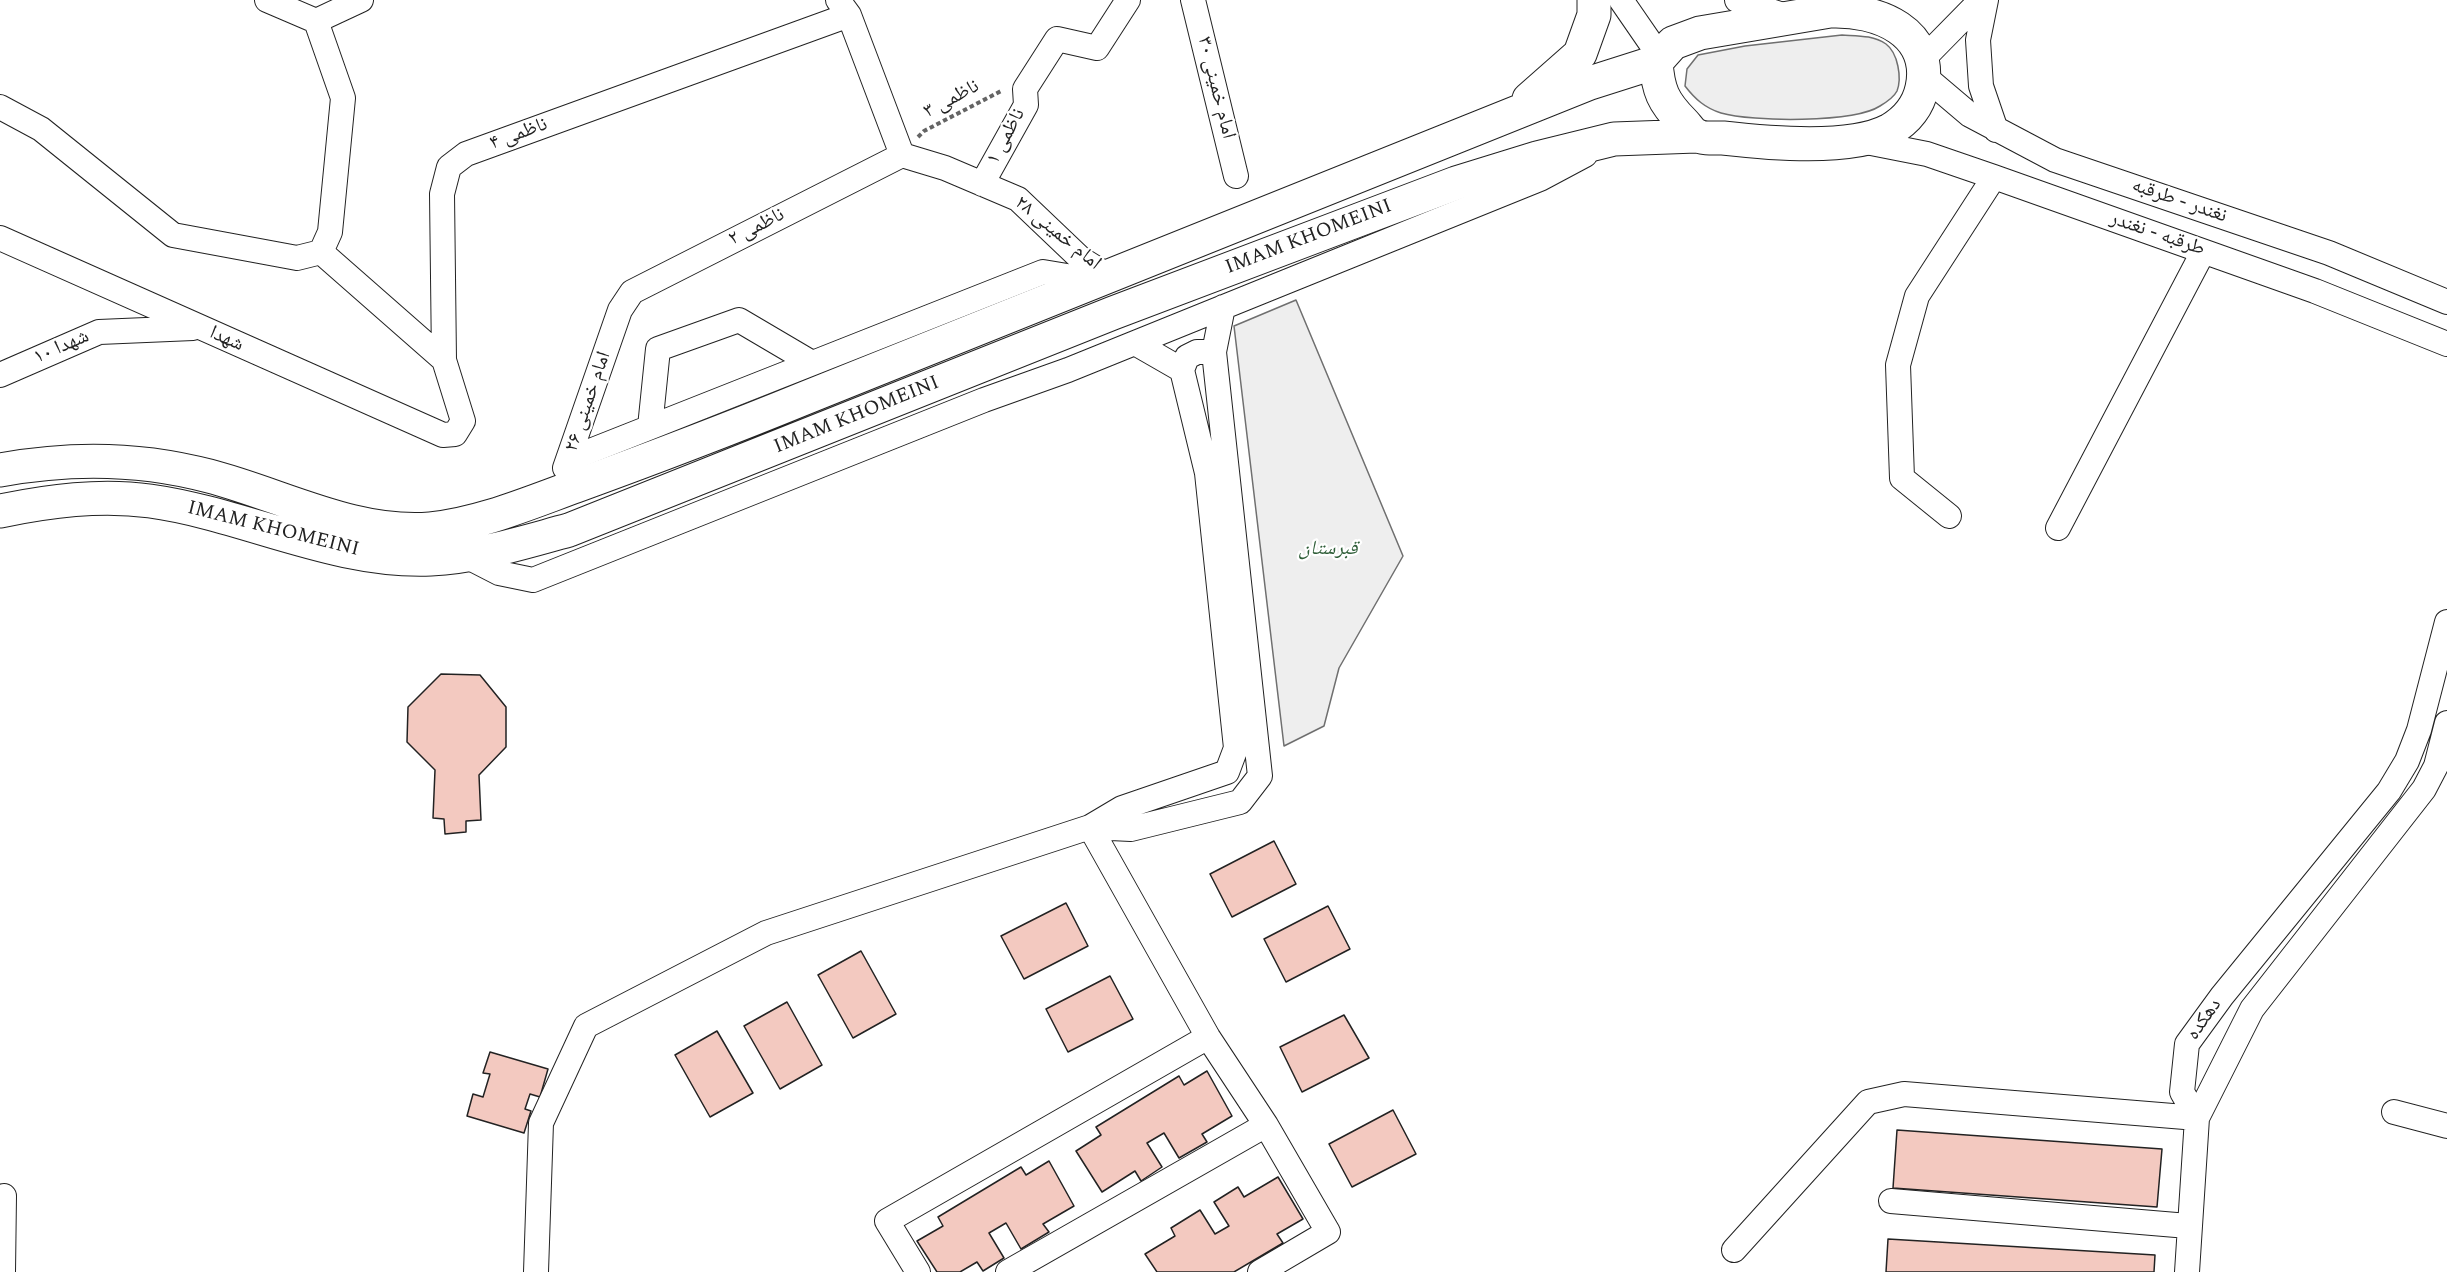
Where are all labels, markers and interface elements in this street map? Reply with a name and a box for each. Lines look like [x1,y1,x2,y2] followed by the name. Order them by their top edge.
[1191,34,1239,142] street label: امام خمینی ۳۰
[920,75,984,125] street label: ناظمی ۳
[982,105,1032,169] street label: ناظمی ۱
[487,114,551,156] street label: ناظمی ۴
[2128,175,2230,229] street label: نغندر - طرقبه
[1009,192,1105,276] street label: امام خمینی ۲۸
[1222,195,1396,281] street label: IMAM KHOMEINI
[725,204,789,252] street label: ناظمی ۲
[2106,208,2208,262] street label: طرقبه - نغندر
[205,322,247,358] street label: شهدا
[31,325,93,371] street label: شهدا ۱۰
[561,349,617,455] street label: امام خمینی ۲۶
[771,372,943,460] street label: IMAM KHOMEINI
[185,497,361,563] street label: IMAM KHOMEINI
[1298,538,1358,562] park label: قبرستان
[2182,995,2228,1045] street label: دهکده

